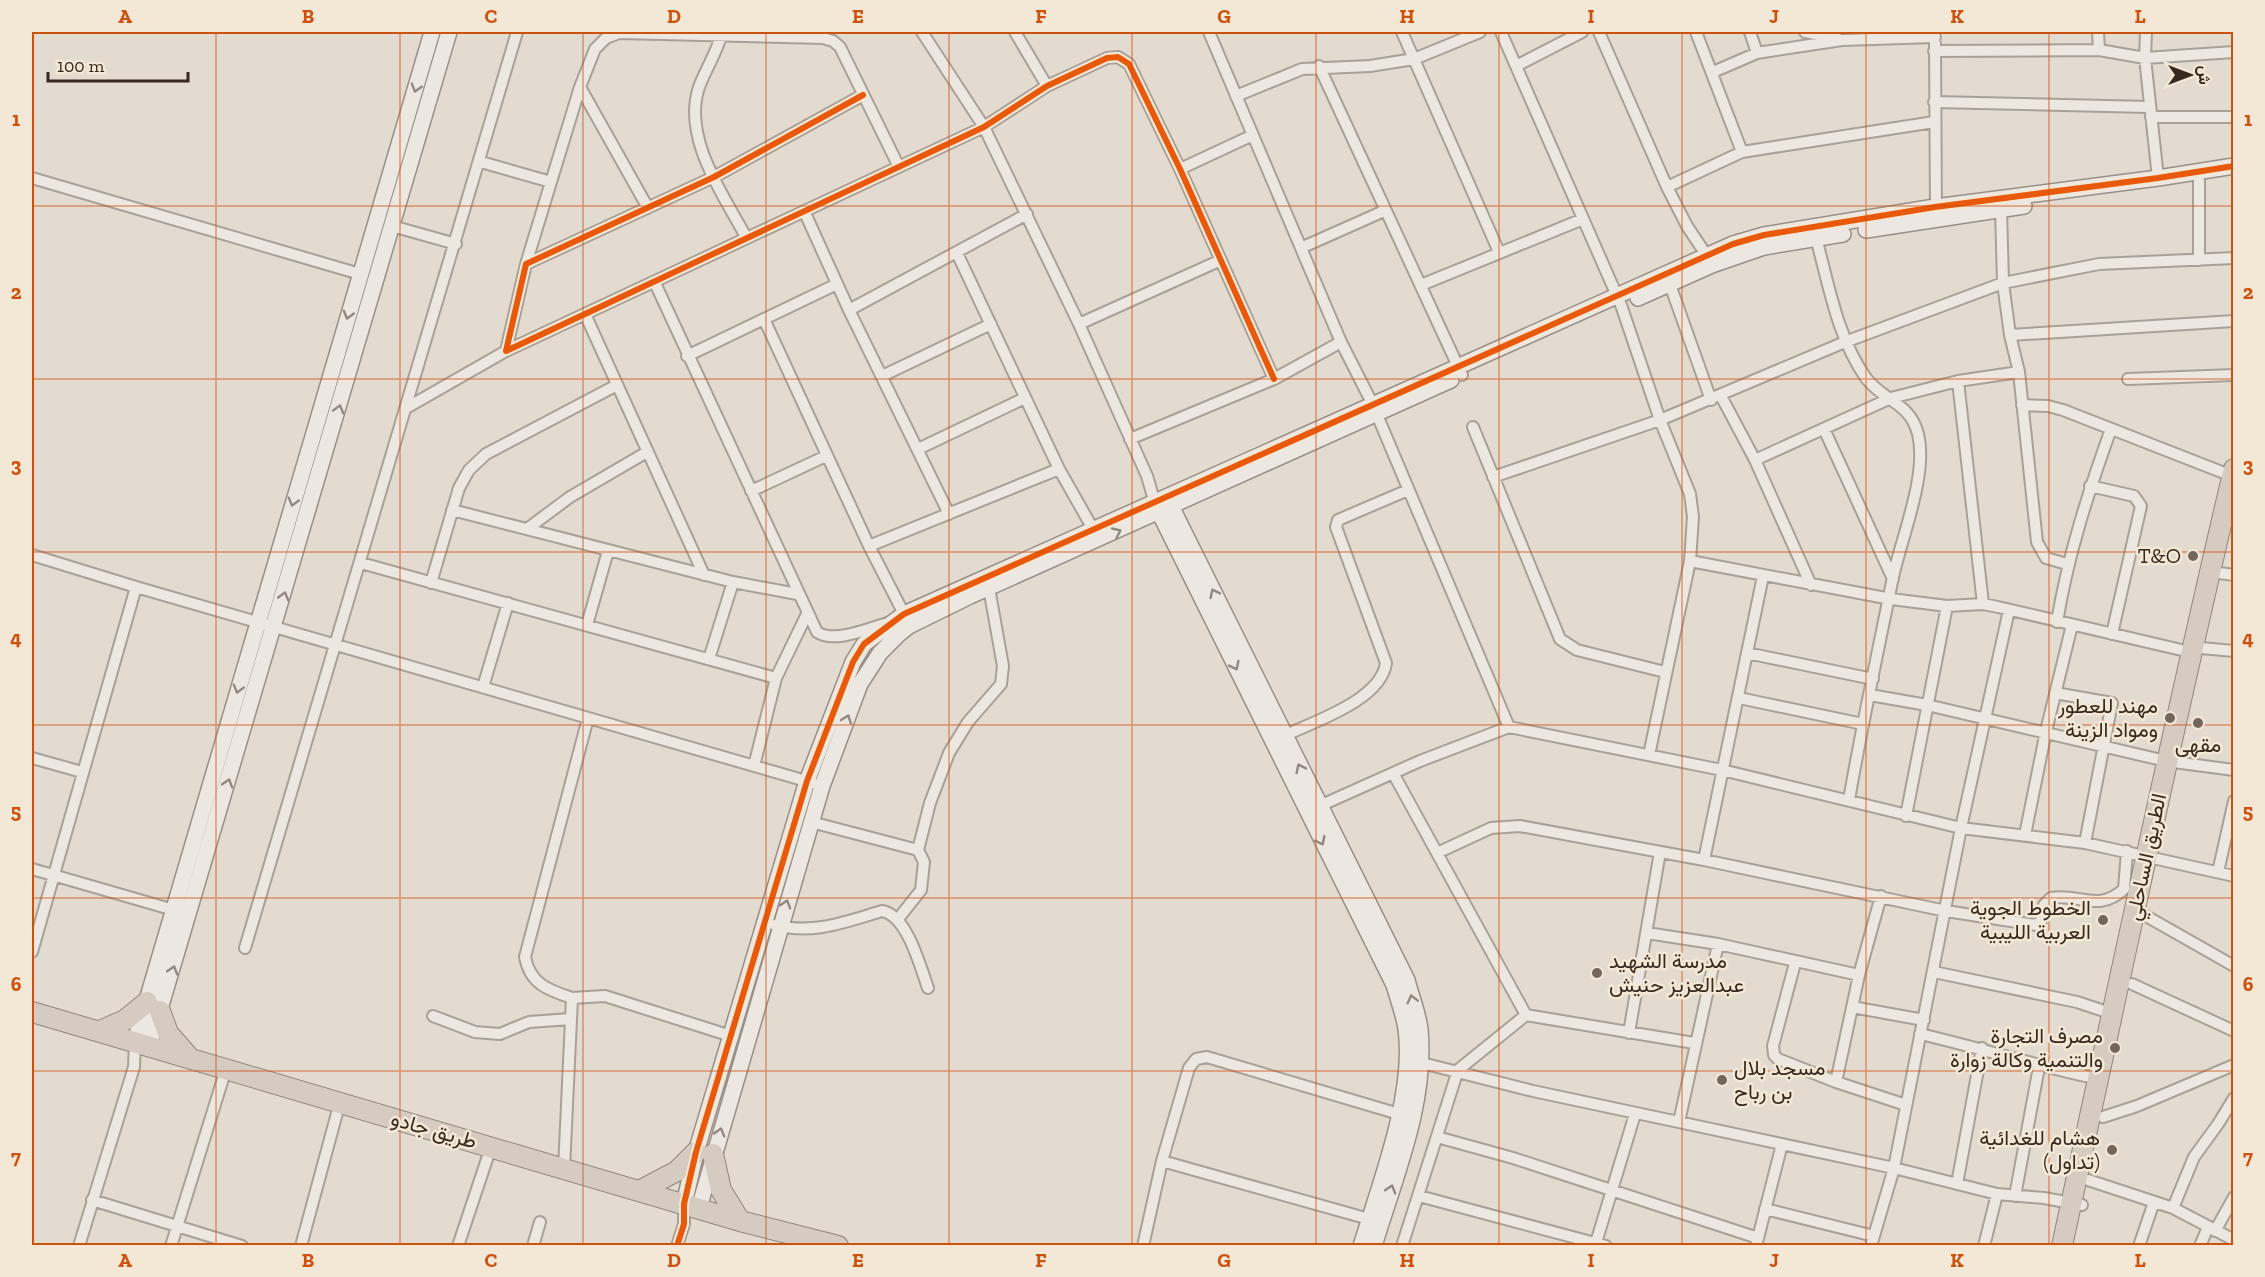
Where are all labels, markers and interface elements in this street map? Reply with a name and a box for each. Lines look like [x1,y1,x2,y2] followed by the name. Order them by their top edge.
[118,4,132,28] text: A
[302,4,314,28] text: B
[485,4,498,28] text: C
[667,4,681,28] text: D
[852,4,864,28] text: E
[1035,4,1047,28] text: F
[1217,4,1231,28] text: G
[1399,4,1415,28] text: H
[1587,4,1595,28] text: I
[1769,4,1779,28] text: J
[1950,4,1964,28] text: K
[2134,4,2146,28] text: L
[48,45,188,83] scale bar
[2160,45,2220,105] north arrow
[57,55,105,77] text: 100 m
[2195,65,2214,85] text: ش
[411,82,423,93] one-way arrow
[12,107,20,131] text: 1
[2244,107,2252,131] text: 1
[11,280,22,304] text: 2
[2243,280,2254,304] text: 2
[343,309,355,320] one-way arrow
[331,404,344,414] one-way arrow
[11,453,22,477] text: 3
[2243,453,2254,477] text: 3
[288,496,300,507] one-way arrow
[1110,527,1121,539] one-way arrow
[2138,543,2181,568] place label: T&O
[2186,549,2200,563] marker: T&O
[1210,588,1221,599] one-way arrow
[277,591,289,602] one-way arrow
[10,626,22,650] text: 4
[2242,626,2254,650] text: 4
[1227,659,1239,670] one-way arrow
[233,683,245,694] one-way arrow
[2057,693,2158,743] place label: مهند للعطور ومواد الزينة
[2163,711,2177,725] marker: مهند للعطور ومواد الزينة
[839,714,852,725] one-way arrow
[2191,716,2205,730] marker: مقهى
[2175,732,2221,758] place label: مقهى
[1296,763,1307,774] one-way arrow
[221,778,233,789] one-way arrow
[2120,791,2176,924] street label: الطريق الساحلي
[11,799,21,823] text: 5
[2243,799,2253,823] text: 5
[1314,834,1326,845] one-way arrow
[1970,895,2091,945] place label: الخطوط الجوية العربية الليبية
[779,899,791,910] one-way arrow
[2096,913,2110,927] marker: الخطوط الجوية العربية الليبية
[1609,948,1744,998] place label: مدرسة الشهيد عبدالعزيز حنيش
[166,965,178,976] one-way arrow
[1590,966,1604,980] marker: مدرسة الشهيد عبدالعزيز حنيش
[11,972,22,996] text: 6
[2243,972,2254,996] text: 6
[1407,994,1420,1004] one-way arrow
[1950,1023,2103,1073] place label: مصرف التجارة والتنمية وكالة زوارة
[2108,1041,2122,1055] marker: مصرف التجارة والتنمية وكالة زوارة
[1734,1055,1825,1106] place label: مسجد بلال بن رباح
[1715,1073,1729,1087] marker: مسجد بلال بن رباح
[388,1105,480,1155] street label: طريق جادو
[1979,1125,2100,1175] place label: هشام للغدائية (تداول)
[712,1127,725,1137] one-way arrow
[2105,1143,2119,1157] marker: هشام للغدائية (تداول)
[11,1145,21,1169] text: 7
[2243,1145,2253,1169] text: 7
[1384,1184,1396,1195] one-way arrow
[118,1248,132,1272] text: A
[302,1248,314,1272] text: B
[485,1248,498,1272] text: C
[667,1248,681,1272] text: D
[852,1248,864,1272] text: E
[1035,1248,1047,1272] text: F
[1217,1248,1231,1272] text: G
[1399,1248,1415,1272] text: H
[1587,1248,1595,1272] text: I
[1769,1248,1779,1272] text: J
[1950,1248,1964,1272] text: K
[2134,1248,2146,1272] text: L

